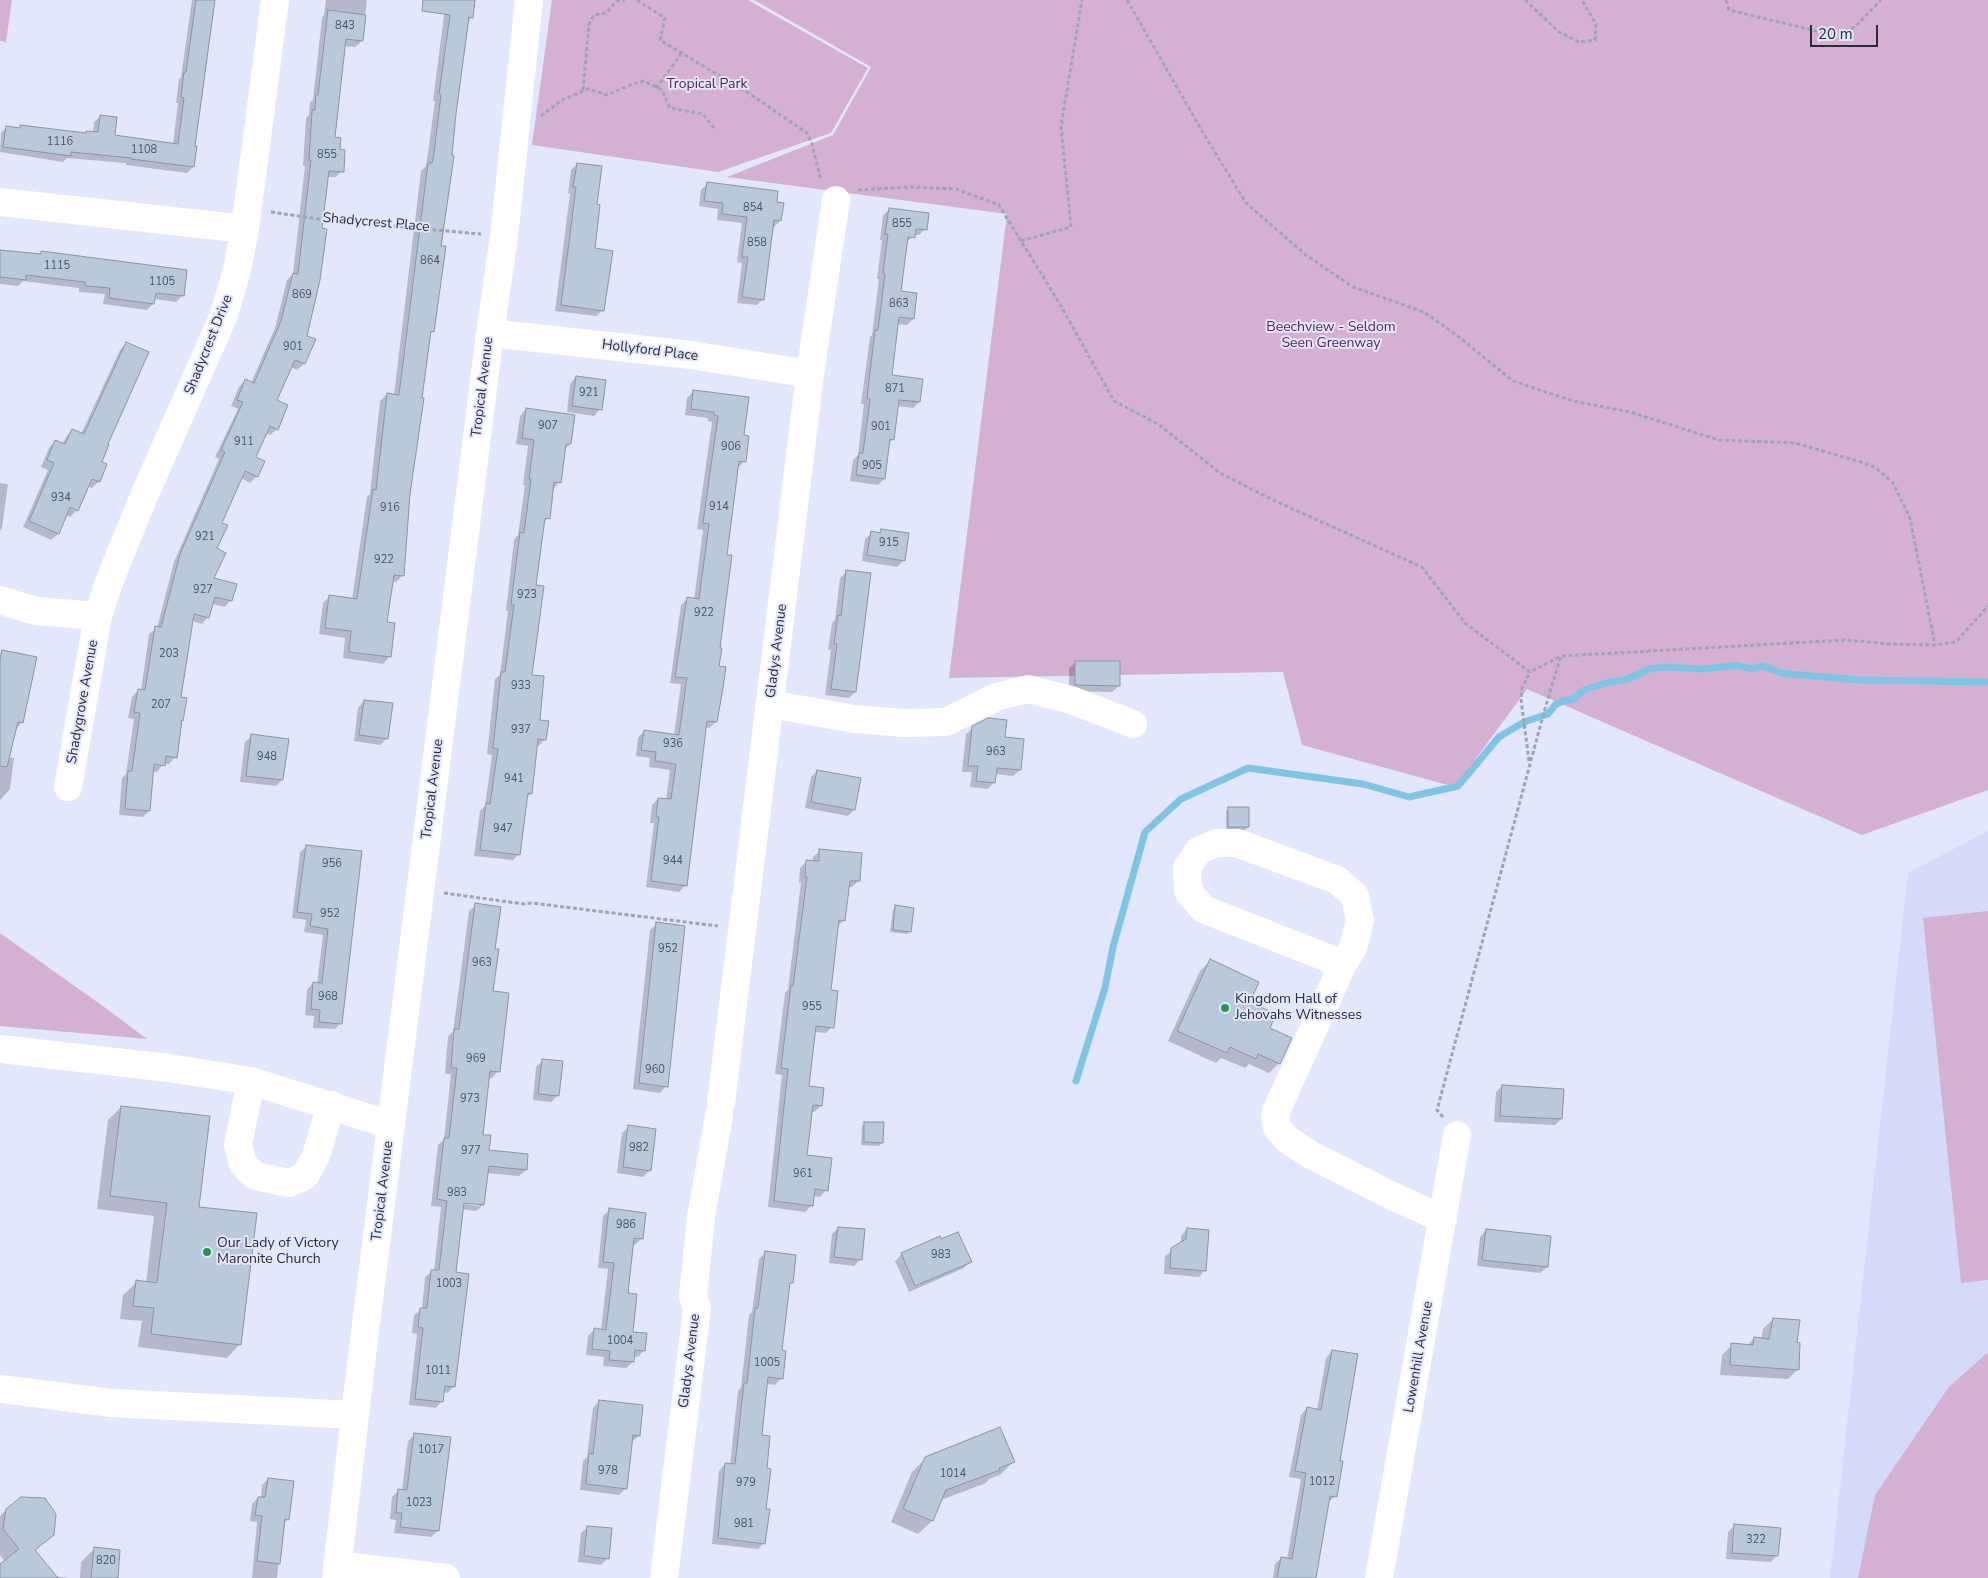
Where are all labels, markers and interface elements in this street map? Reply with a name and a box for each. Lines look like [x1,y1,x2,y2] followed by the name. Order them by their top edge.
[1813,15,1880,47] scale bar
[335,19,355,33] house number: 843
[1818,24,1853,44] text: 20 m
[666,77,748,93] park label: Tropical Park
[47,135,73,149] house number: 1116
[131,143,157,157] house number: 1108
[317,148,337,162] house number: 855
[743,201,763,215] house number: 854
[322,210,430,236] street label: Shadycrest Place
[892,217,912,231] house number: 855
[747,236,767,250] house number: 858
[420,254,440,268] house number: 864
[44,259,70,273] house number: 1115
[149,275,175,289] house number: 1105
[292,288,312,302] house number: 869
[181,293,237,397] street label: Shadycrest Drive
[889,297,909,311] house number: 863
[1266,320,1396,352] park label: Beechview - Seldom Seen Greenway
[469,336,497,438] street label: Tropical Avenue
[601,337,699,365] street label: Hollyford Place
[283,340,303,354] house number: 901
[885,382,905,396] house number: 871
[579,386,599,400] house number: 921
[538,419,558,433] house number: 907
[871,420,891,434] house number: 901
[234,435,254,449] house number: 911
[721,440,741,454] house number: 906
[862,459,882,473] house number: 905
[51,491,71,505] house number: 934
[709,500,729,514] house number: 914
[380,501,400,515] house number: 916
[195,530,215,544] house number: 921
[879,536,899,550] house number: 915
[374,553,394,567] house number: 922
[193,583,213,597] house number: 927
[517,588,537,602] house number: 923
[763,603,791,699] street label: Gladys Avenue
[694,606,714,620] house number: 922
[64,639,102,765] street label: Shadygrove Avenue
[159,647,179,661] house number: 203
[511,679,531,693] house number: 933
[151,698,171,712] house number: 207
[511,723,531,737] house number: 937
[663,737,683,751] house number: 936
[419,738,447,840] street label: Tropical Avenue
[986,745,1006,759] house number: 963
[257,750,277,764] house number: 948
[504,772,524,786] house number: 941
[493,822,513,836] house number: 947
[663,854,683,868] house number: 944
[322,857,342,871] house number: 956
[320,907,340,921] house number: 952
[658,942,678,956] house number: 952
[472,956,492,970] house number: 963
[318,990,338,1004] house number: 968
[1235,992,1362,1024] place label: Kingdom Hall of Jehovahs Witnesses
[802,1000,822,1014] house number: 955
[1219,1002,1231,1014] marker: Kingdom Hall of Jehovahs Witnesses
[466,1052,486,1066] house number: 969
[645,1063,665,1077] house number: 960
[460,1092,480,1106] house number: 973
[369,1140,397,1242] street label: Tropical Avenue
[629,1141,649,1155] house number: 982
[461,1144,481,1158] house number: 977
[793,1167,813,1181] house number: 961
[447,1186,467,1200] house number: 983
[616,1218,636,1232] house number: 986
[217,1236,339,1268] place label: Our Lady of Victory Maronite Church
[201,1246,213,1258] marker: Our Lady of Victory Maronite Church
[931,1248,951,1262] house number: 983
[436,1277,462,1291] house number: 1003
[1401,1300,1437,1414] street label: Lowenhill Avenue
[676,1313,704,1409] street label: Gladys Avenue
[607,1334,633,1348] house number: 1004
[754,1356,780,1370] house number: 1005
[425,1364,451,1378] house number: 1011
[418,1443,444,1457] house number: 1017
[598,1464,618,1478] house number: 978
[940,1467,966,1481] house number: 1014
[1309,1475,1335,1489] house number: 1012
[736,1476,756,1490] house number: 979
[406,1496,432,1510] house number: 1023
[734,1517,754,1531] house number: 981
[1746,1533,1766,1547] house number: 322
[96,1554,116,1568] house number: 820

